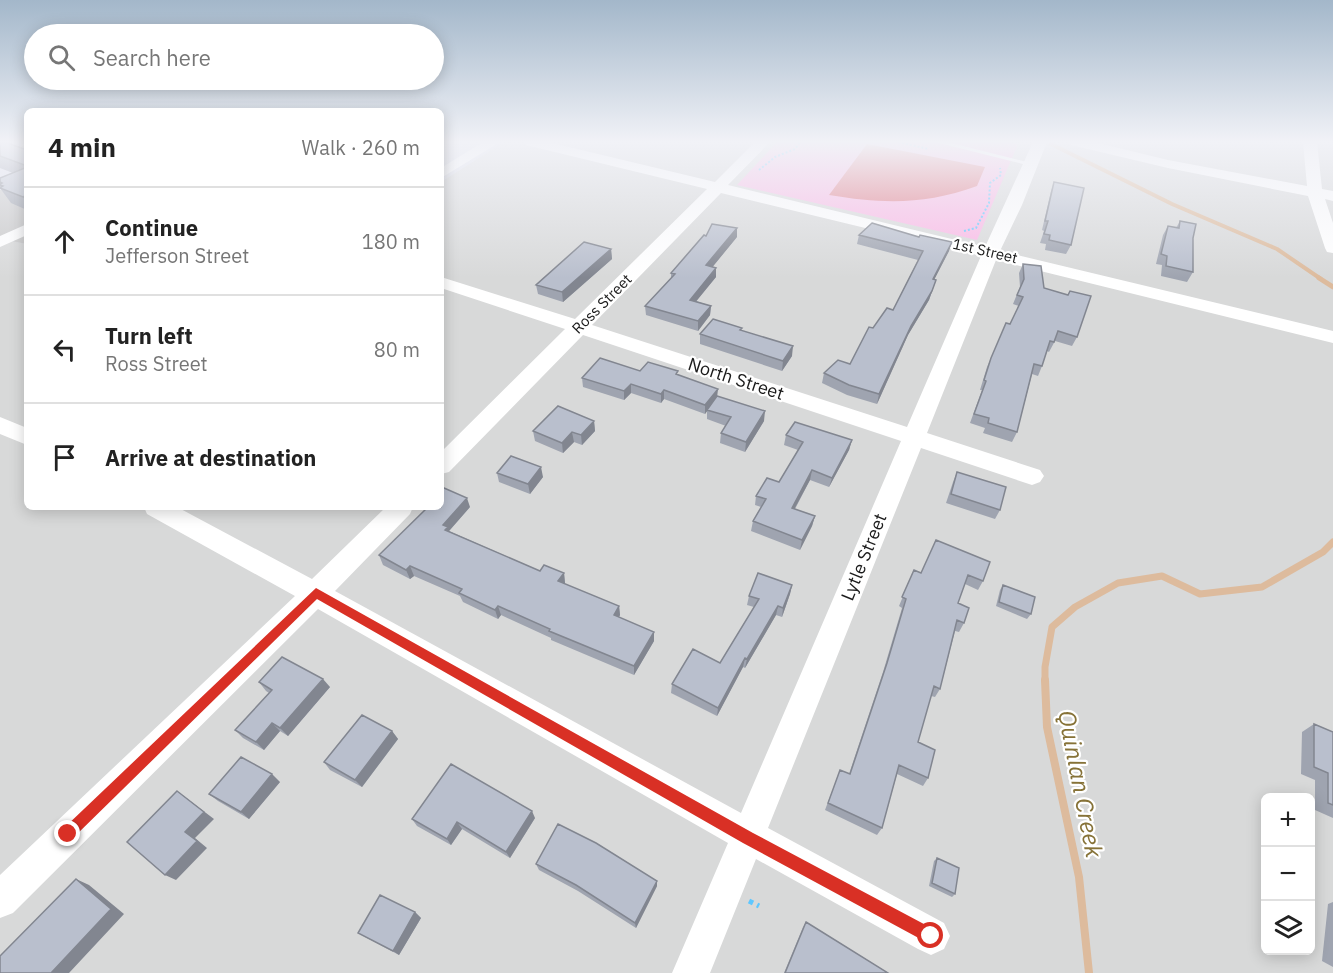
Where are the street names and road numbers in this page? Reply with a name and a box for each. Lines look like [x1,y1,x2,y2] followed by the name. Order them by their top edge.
[951,234,1019,267] street label: 1st Street
[568,270,636,338] street label: Ross Street
[685,352,787,405] street label: North Street
[836,510,891,604] street label: Lytle Street

